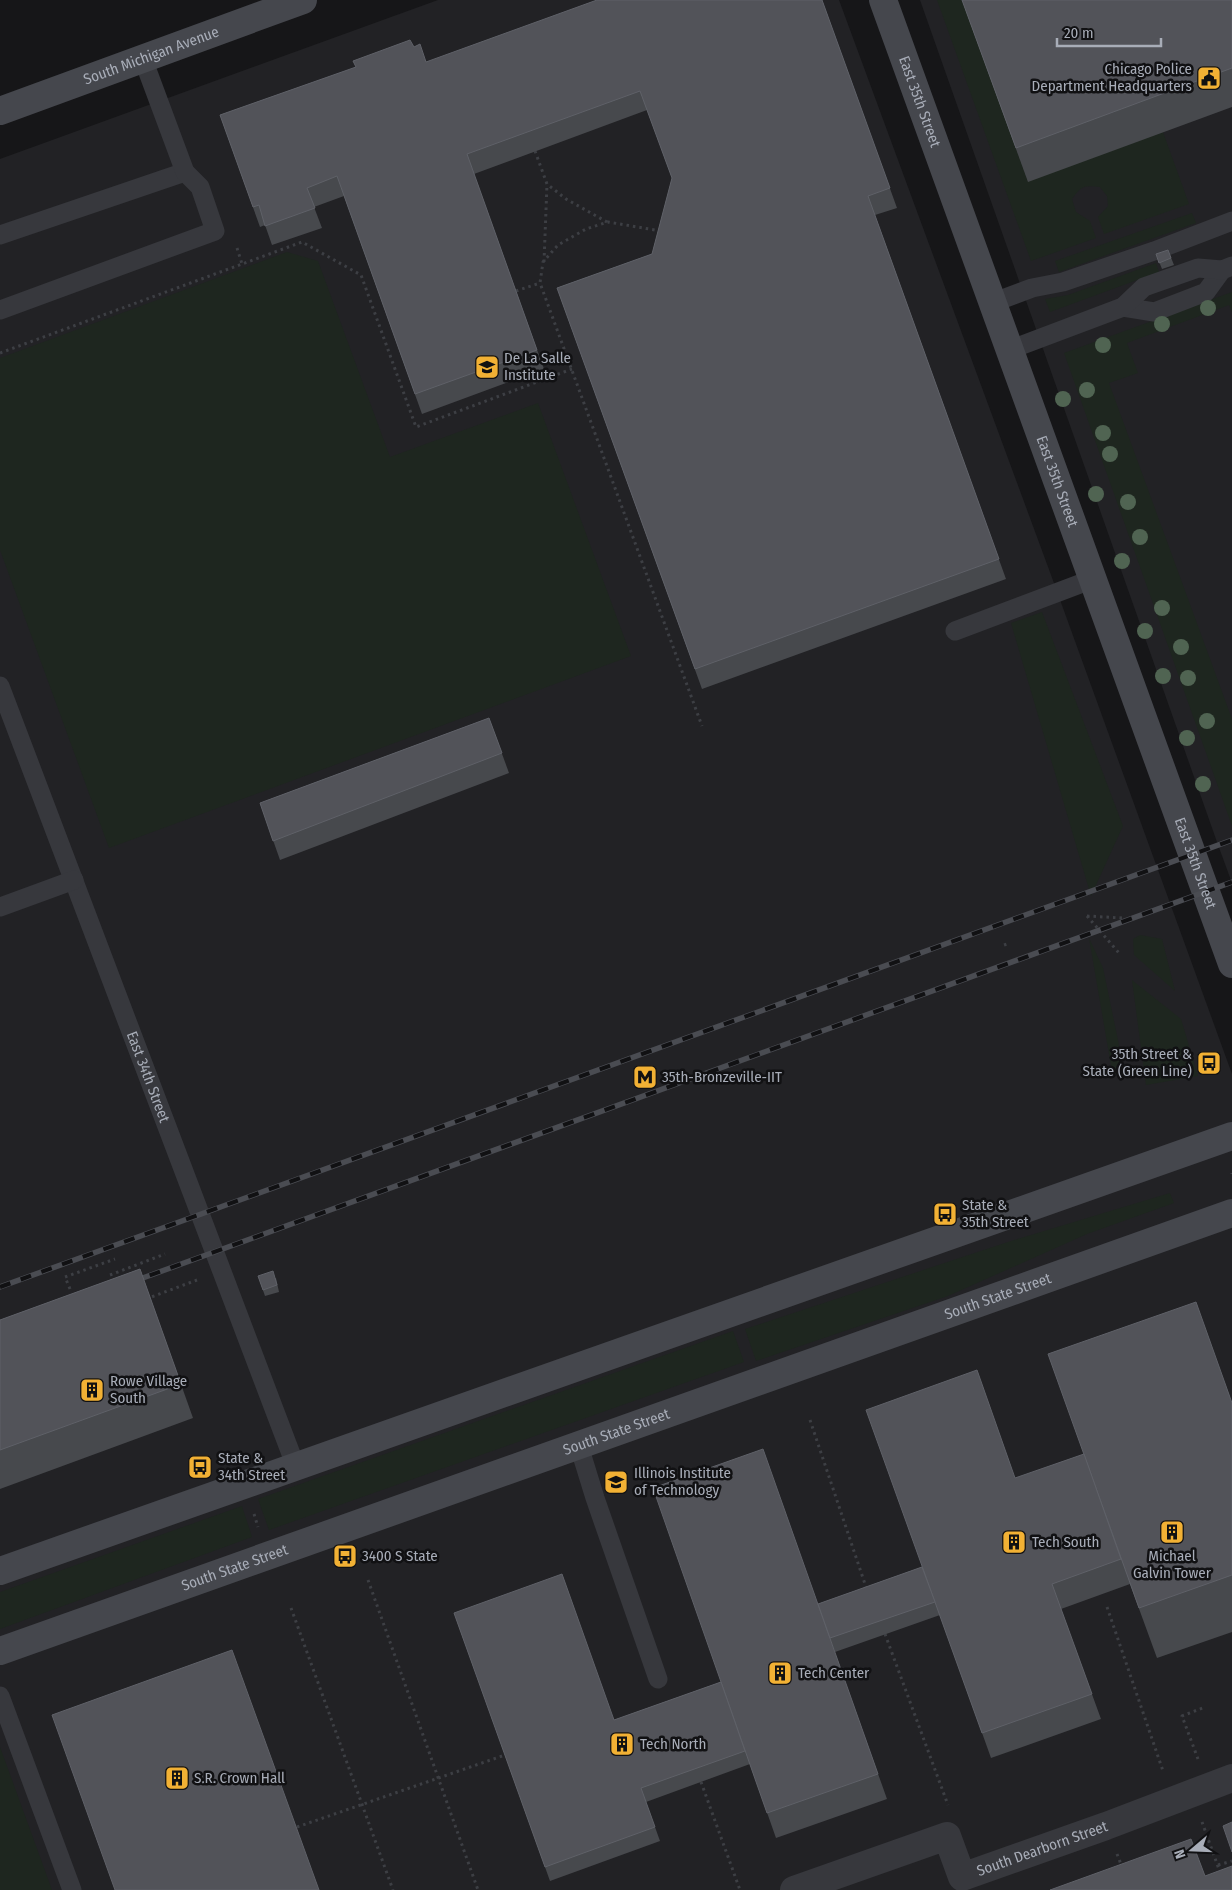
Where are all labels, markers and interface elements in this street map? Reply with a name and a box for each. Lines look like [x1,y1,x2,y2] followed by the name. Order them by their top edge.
[1057,15,1161,47] scale bar
[81,23,221,89] street label: South Michigan Avenue
[1064,24,1094,42] text: 20 m
[895,53,945,150] street label: East 35th Street
[1032,60,1192,95] place label: Chicago Police Department Headquarters
[1196,65,1222,91] public building icon: Chicago Police Department Headquarters
[504,349,571,384] place label: De La Salle Institute
[474,354,500,380] school or university icon: De La Salle Institute
[1033,433,1082,530] street label: East 35th Street
[1171,815,1220,911] street label: East 35th Street
[123,1029,174,1125] street label: East 34th Street
[1083,1045,1192,1080] place label: 35th Street & State (Green Line)
[1196,1050,1222,1076] bus stop icon: 35th Street & State (Green Line)
[632,1064,658,1090] metro station icon: 35th-Bronzeville-IIT
[662,1068,782,1086] place label: 35th-Bronzeville-IIT
[962,1196,1029,1231] place label: State & 35th Street
[932,1201,958,1227] bus stop icon: State & 35th Street
[942,1269,1054,1323] street label: South State Street
[110,1372,187,1407] place label: Rowe Village South
[79,1377,105,1403] building icon: Rowe Village South
[561,1405,672,1459] street label: South State Street
[218,1449,285,1484] place label: State & 34th Street
[187,1454,213,1480] bus stop icon: State & 34th Street
[634,1464,731,1499] place label: Illinois Institute of Technology
[603,1469,629,1495] school or university icon: Illinois Institute of Technology
[1159,1519,1185,1545] building icon: Michael Galvin Tower
[1001,1529,1027,1555] building icon: Tech South
[1032,1533,1099,1551] place label: Tech South
[179,1540,290,1595] street label: South State Street
[332,1543,358,1569] bus stop icon: 3400 S State
[362,1547,438,1565] place label: 3400 S State
[1133,1547,1212,1582] place label: Michael Galvin Tower
[767,1660,793,1686] building icon: Tech Center
[798,1664,870,1682] place label: Tech Center
[609,1731,635,1757] building icon: Tech North
[640,1735,706,1753] place label: Tech North
[164,1765,190,1791] building icon: S.R. Crown Hall
[194,1769,285,1787] place label: S.R. Crown Hall
[974,1817,1110,1880] street label: South Dearborn Street
[1167,1825,1217,1875] north arrow
[1171,1847,1190,1861] text: N

